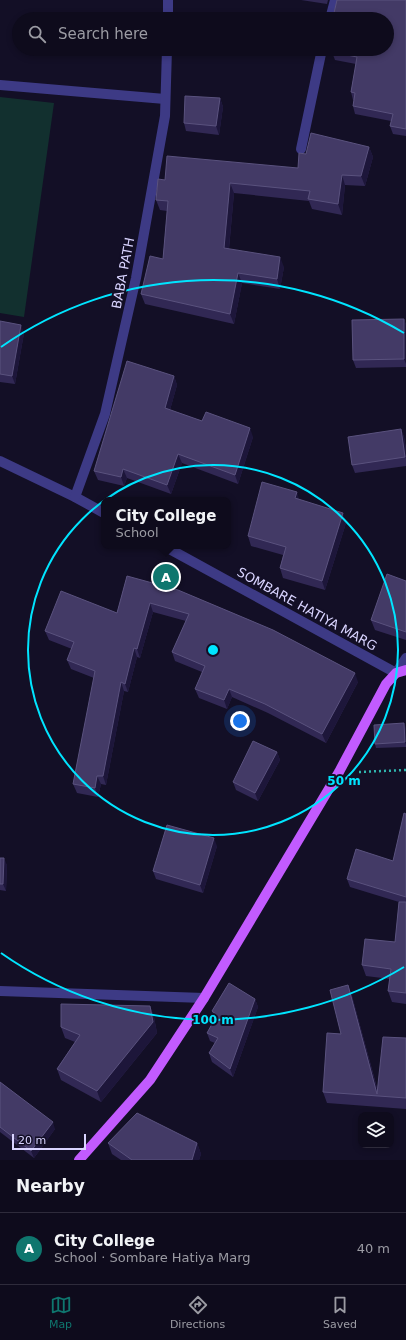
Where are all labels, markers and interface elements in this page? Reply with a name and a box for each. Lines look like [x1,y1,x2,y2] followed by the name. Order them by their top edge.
[12,12,394,56] search box
[26,23,48,45] icon: search
[58,25,148,43] text: Search here
[109,236,137,310] street label: BABA PATH
[101,497,231,549] popup
[115,507,217,525] text: City College
[115,525,159,540] text: School
[153,562,179,592] pin: A
[234,564,380,654] street label: SOMBARE HATIYA MARG
[206,643,220,657] centre of rings
[230,711,250,731] your location
[327,774,361,788] text: 50 m
[192,1013,234,1027] text: 100 m
[358,1112,394,1148] map controls
[358,1112,394,1148] button: layers
[12,1132,86,1151] scale bar
[18,1134,46,1147] text: 20 m
[16,1176,85,1196] text: Nearby
[54,1232,155,1250] text: City College
[24,1241,34,1256] text: A
[357,1241,390,1256] text: 40 m
[54,1250,251,1265] text: School · Sombare Hatiya Marg
[49,1294,72,1331] tab: Map
[170,1294,225,1331] tab: Directions
[323,1294,357,1331] tab: Saved

